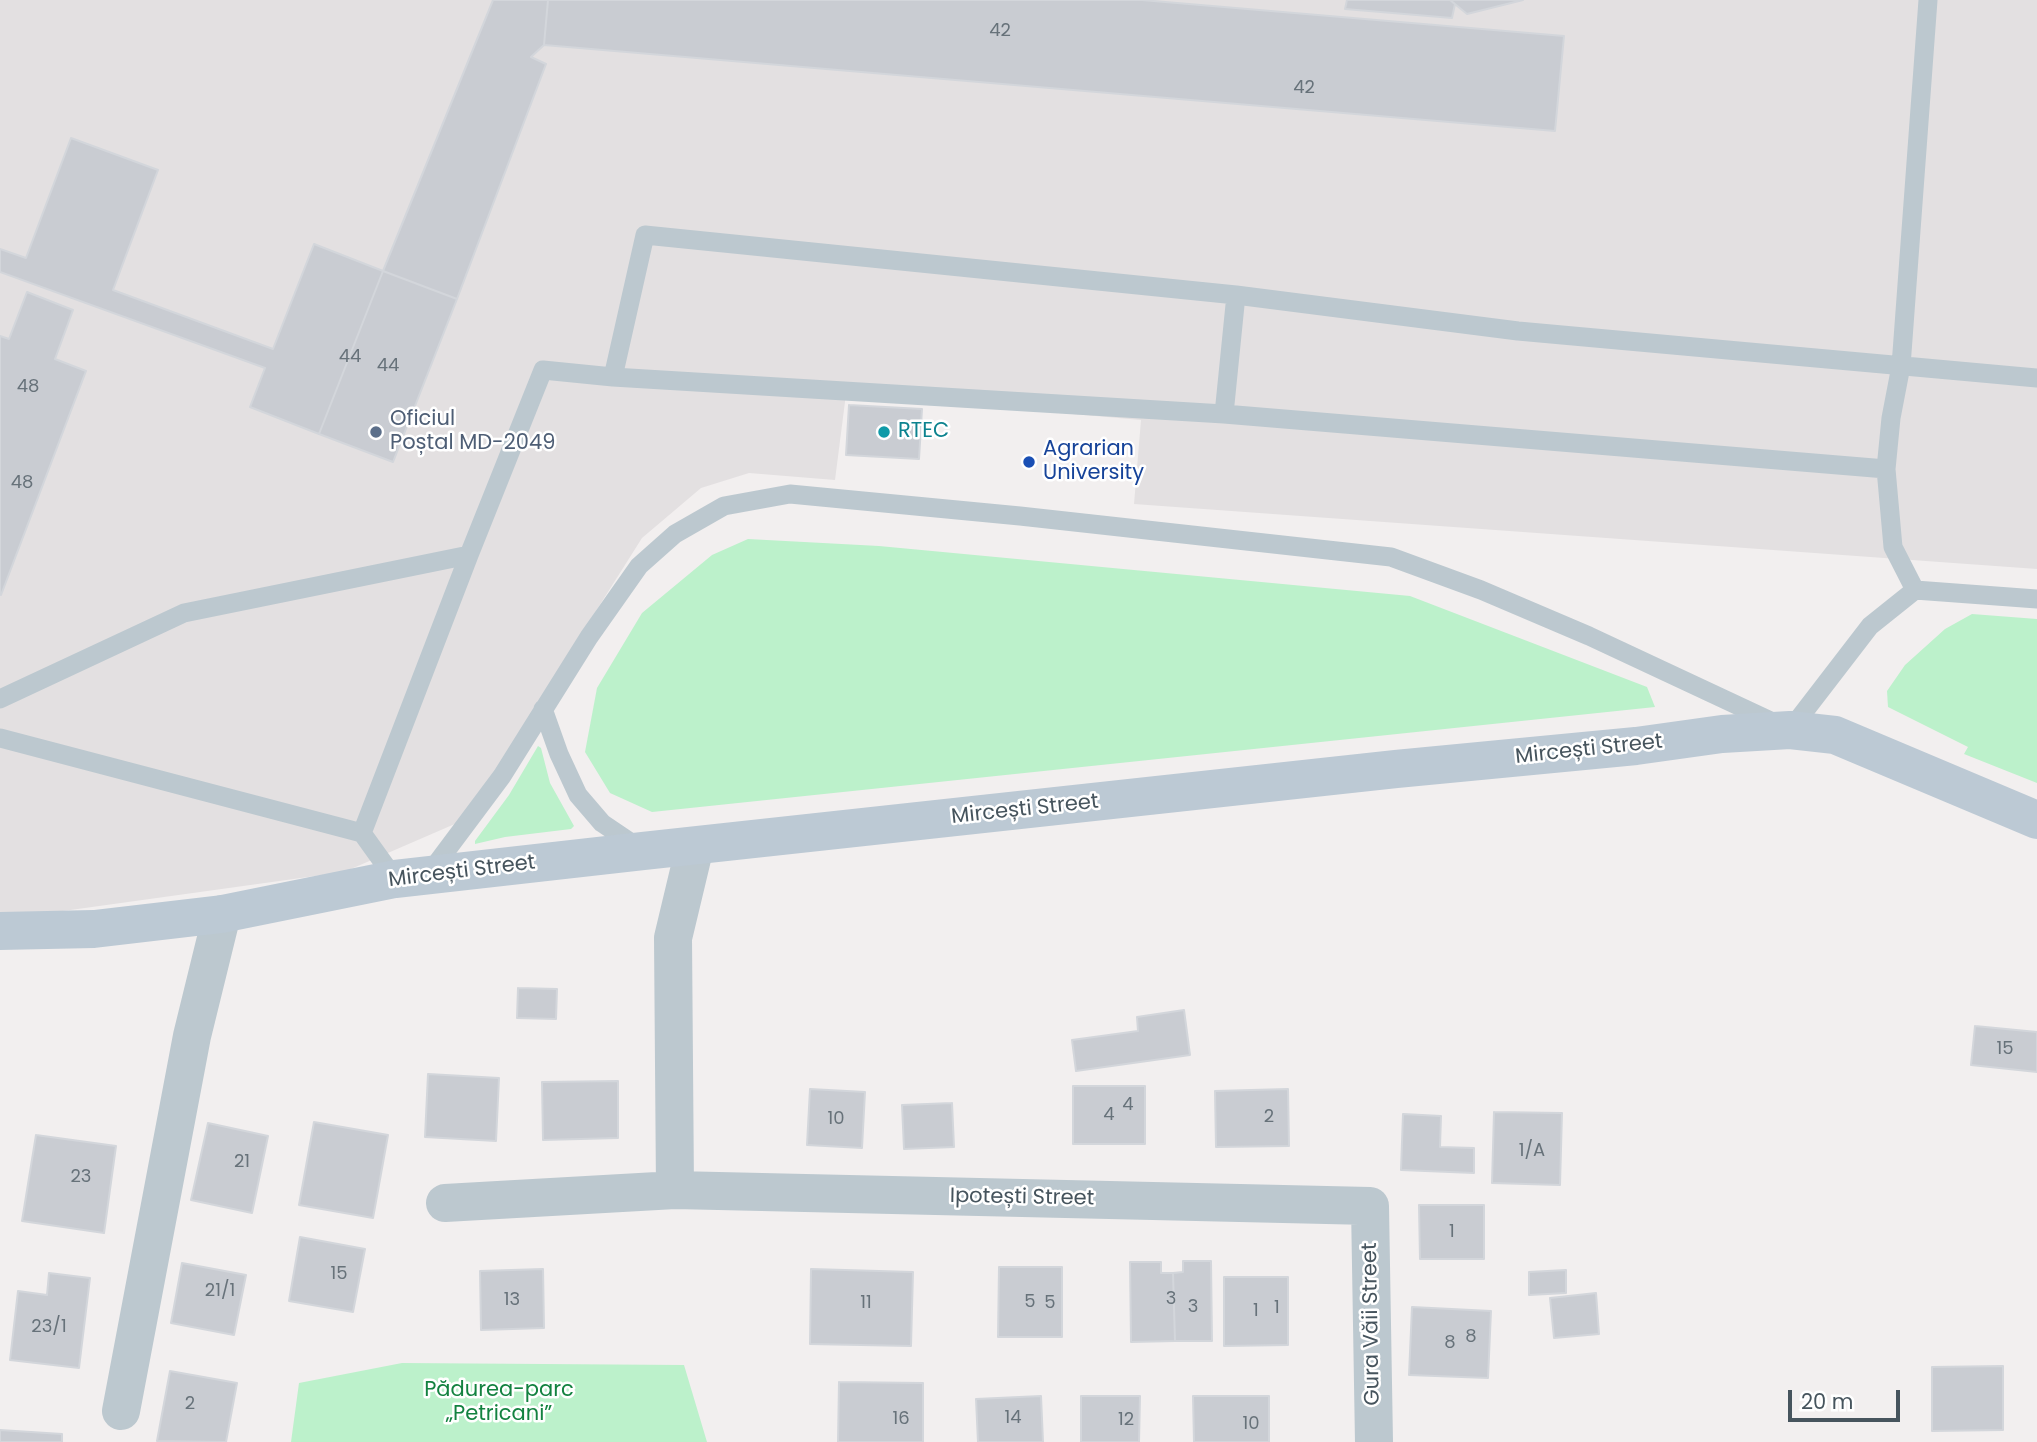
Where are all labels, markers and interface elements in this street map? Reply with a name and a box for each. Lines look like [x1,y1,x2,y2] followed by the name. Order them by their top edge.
[989,20,1011,42] house number: 42
[1293,77,1315,99] house number: 42
[339,346,361,368] house number: 44
[377,355,399,377] house number: 44
[17,376,39,398] house number: 48
[390,407,555,457] place label: Oficiul Poștal MD-2049
[898,419,949,445] place label: RTEC
[368,424,384,440] marker: Oficiul Poștal MD-2049
[876,424,892,440] marker: RTEC
[1043,437,1144,487] place label: Agrarian University
[1021,454,1037,470] marker: Agrarian University
[11,472,33,494] house number: 48
[1514,730,1664,770] street label: Mircești Street
[950,790,1100,830] street label: Mircești Street
[387,850,537,894] street label: Mircești Street
[1996,1038,2014,1060] house number: 15
[1122,1094,1134,1116] house number: 4
[1103,1104,1115,1126] house number: 4
[1264,1106,1274,1128] house number: 2
[827,1108,845,1130] house number: 10
[1519,1140,1545,1162] house number: 1/A
[234,1151,250,1173] house number: 21
[71,1166,91,1188] house number: 23
[950,1184,1094,1212] street label: Ipotești Street
[1449,1221,1455,1243] house number: 1
[1358,1242,1386,1406] street label: Gura Văii Street
[330,1263,348,1285] house number: 15
[205,1280,235,1302] house number: 21/1
[1166,1288,1176,1310] house number: 3
[504,1289,520,1311] house number: 13
[1024,1291,1036,1313] house number: 5
[860,1292,872,1314] house number: 11
[1044,1292,1056,1314] house number: 5
[1188,1296,1198,1318] house number: 3
[1274,1297,1280,1319] house number: 1
[1253,1300,1259,1322] house number: 1
[31,1316,67,1338] house number: 23/1
[1465,1326,1477,1348] house number: 8
[1444,1332,1456,1354] house number: 8
[1792,1376,1904,1420] scale bar
[424,1378,574,1428] park label: Pădurea-parc „Petricani”
[1801,1387,1854,1416] text: 20 m
[185,1393,195,1415] house number: 2
[1004,1407,1022,1429] house number: 14
[892,1408,910,1430] house number: 16
[1118,1409,1134,1431] house number: 12
[1242,1413,1260,1435] house number: 10

